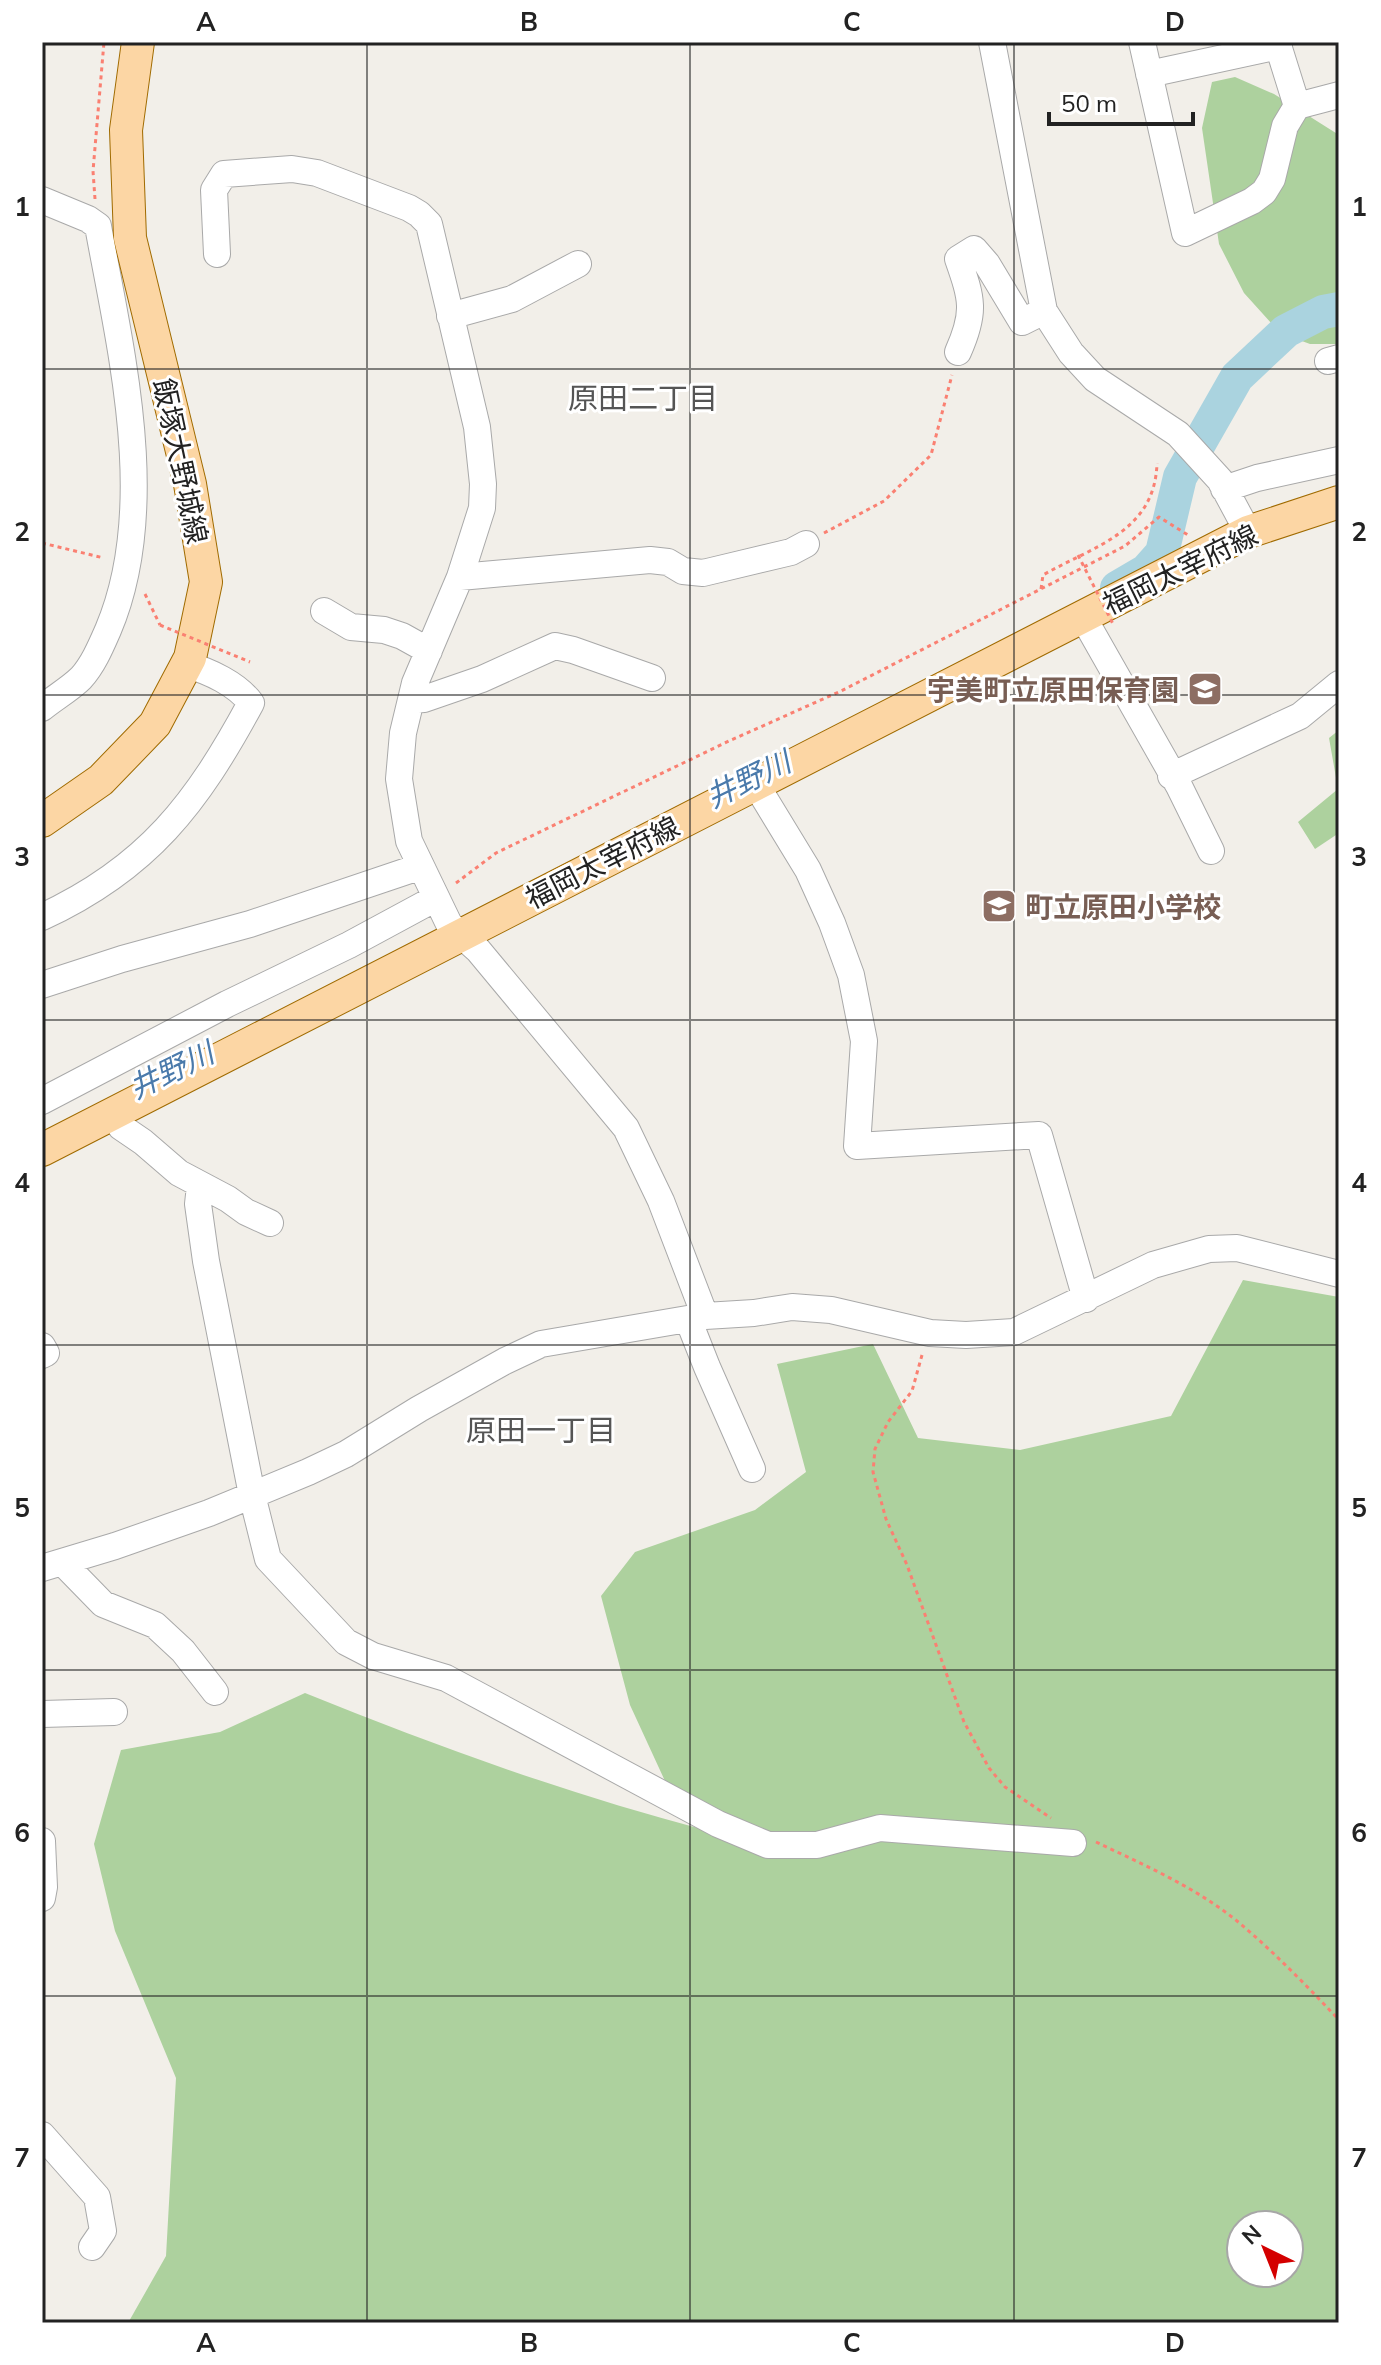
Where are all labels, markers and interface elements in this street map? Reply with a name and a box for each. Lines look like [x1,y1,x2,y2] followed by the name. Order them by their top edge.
[196,5,216,38] text: A
[520,5,538,38] text: B
[843,5,861,38] text: C
[1165,5,1185,38] text: D
[1049,76,1193,126] scale bar
[1061,88,1117,118] text: 50 m
[14,190,30,223] text: 1
[1351,190,1367,223] text: 1
[146,375,216,547] street label: 飯塚大野城線
[568,379,718,417] district label: 原田二丁目
[14,515,30,548] text: 2
[1351,515,1367,548] text: 2
[1097,516,1263,622] street label: 福岡太宰府線
[1186,670,1224,708] school or university icon: 宇美町立原田保育園
[927,672,1179,707] place label: 宇美町立原田保育園
[699,741,799,816] water label: 井野川
[519,808,685,916] street label: 福岡太宰府線
[14,840,30,873] text: 3
[1351,840,1367,873] text: 3
[980,887,1018,925] school or university icon: 町立原田小学校
[1025,889,1221,924] place label: 町立原田小学校
[122,1032,222,1107] water label: 井野川
[14,1166,30,1199] text: 4
[1351,1166,1367,1199] text: 4
[466,1411,616,1449] district label: 原田一丁目
[14,1491,30,1524] text: 5
[1351,1491,1367,1524] text: 5
[14,1816,30,1849] text: 6
[1351,1816,1367,1849] text: 6
[14,2141,30,2174] text: 7
[1351,2141,1367,2174] text: 7
[1225,2209,1305,2289] north arrow
[1236,2218,1267,2250] text: N
[196,2326,216,2359] text: A
[520,2326,538,2359] text: B
[843,2326,861,2359] text: C
[1165,2326,1185,2359] text: D

